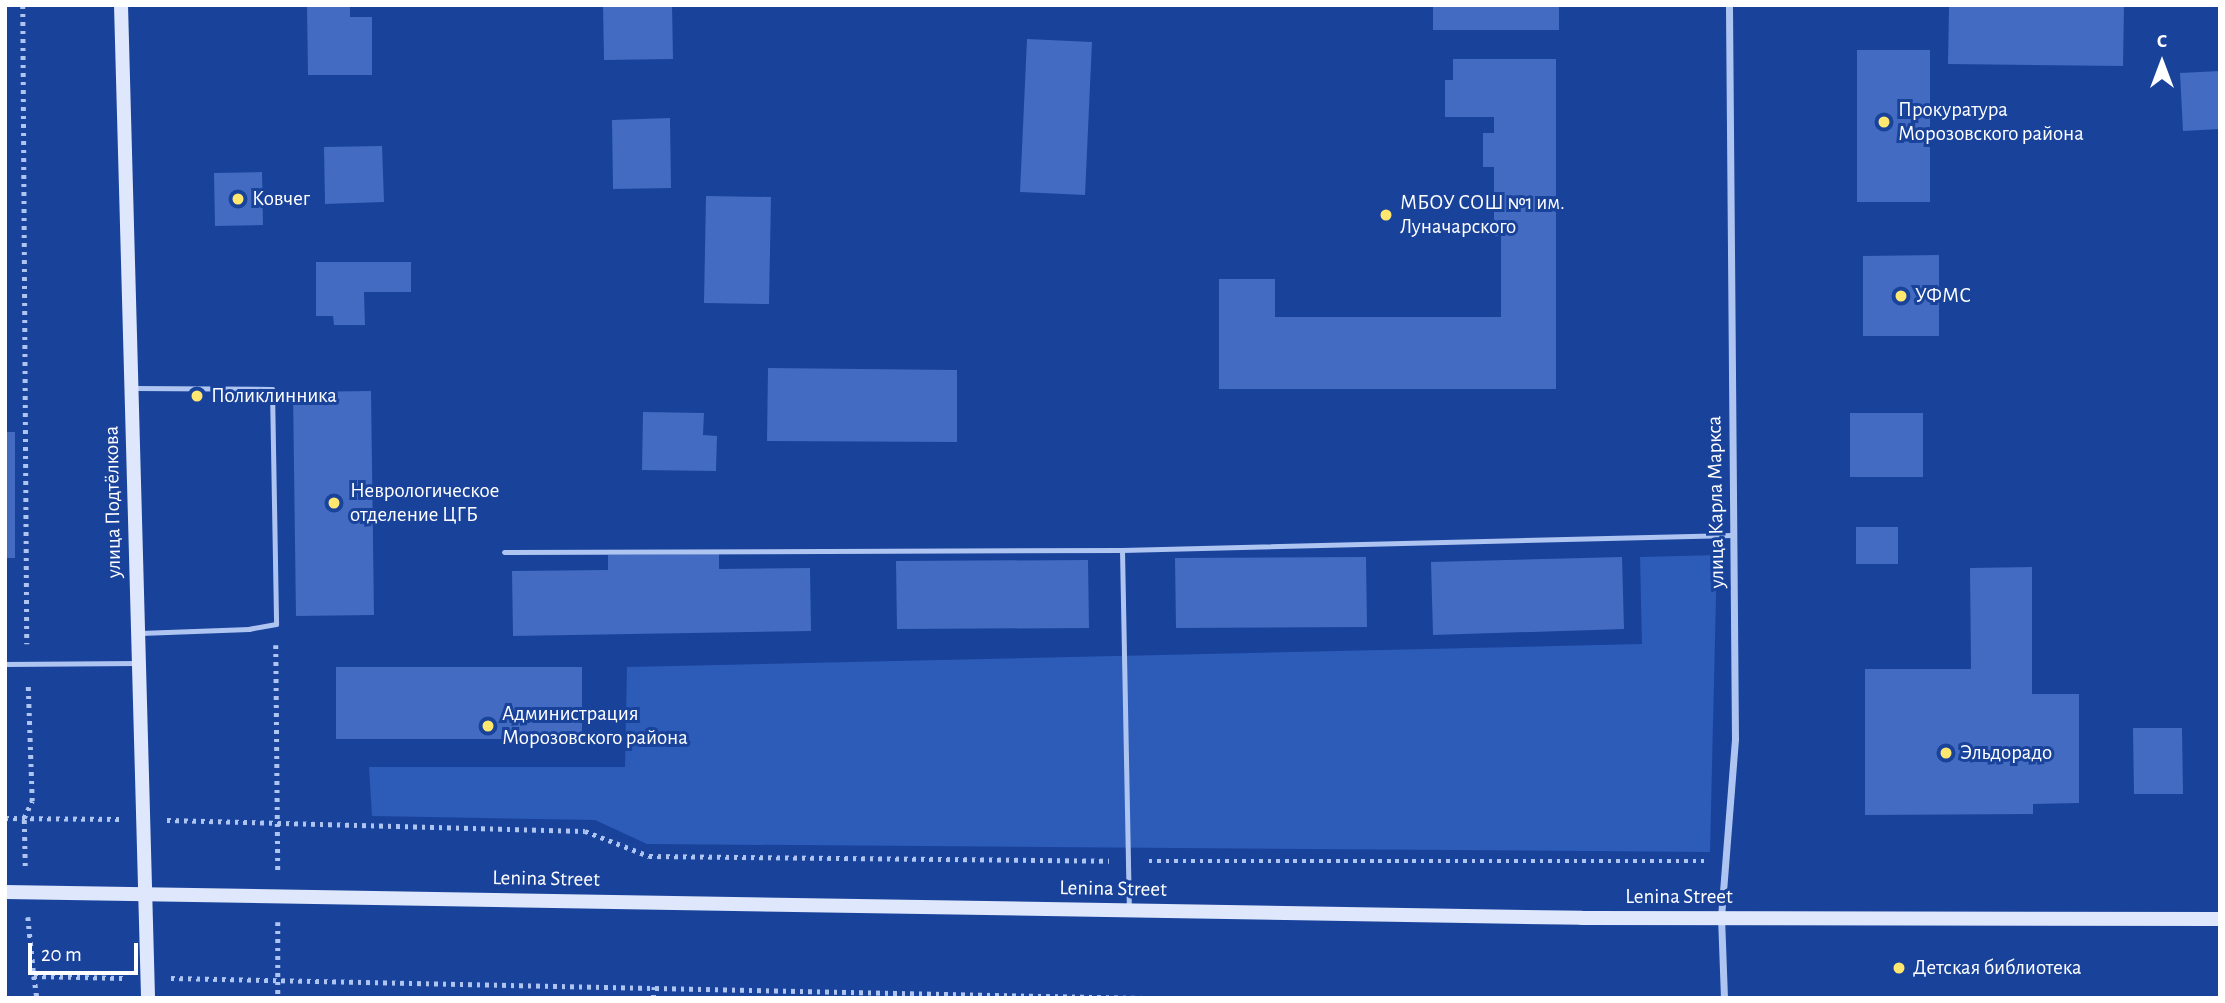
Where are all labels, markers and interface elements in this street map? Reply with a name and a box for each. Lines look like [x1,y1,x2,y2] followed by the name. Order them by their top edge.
[2127,28,2197,98] north arrow
[2157,32,2167,51] text: С
[1898,97,2084,147] place label: Прокуратура Морозовского района
[1876,114,1892,130] marker: Прокуратура Морозовского района
[252,186,310,212] place label: Ковчег
[1400,190,1565,240] place label: МБОУ СОШ №1 им. Луначарского
[230,191,246,207] marker: Ковчег
[1378,207,1394,223] marker: МБОУ СОШ №1 им. Луначарского
[1915,283,1971,309] place label: УФМС
[1893,288,1909,304] marker: УФМС
[211,383,337,409] place label: Поликлинника
[189,388,205,404] marker: Поликлинника
[1702,415,1730,589] street label: улица Карла Маркса
[99,426,127,578] street label: улица Подтёлкова
[350,478,499,528] place label: Неврологическое отделение ЦГБ
[324,493,344,513] marker: Неврологическое отделение ЦГБ
[502,701,688,751] place label: Администрация Морозовского района
[480,718,496,734] marker: Администрация Морозовского района
[1960,740,2052,766] place label: Эльдорадо
[1938,745,1954,761] marker: Эльдорадо
[492,865,600,893] street label: Lenina Street
[1059,875,1167,903] street label: Lenina Street
[1625,884,1733,910] street label: Lenina Street
[32,930,142,974] scale bar
[41,944,82,965] text: 20 m
[1913,955,2082,981] place label: Детская библиотека
[1891,960,1907,976] marker: Детская библиотека

